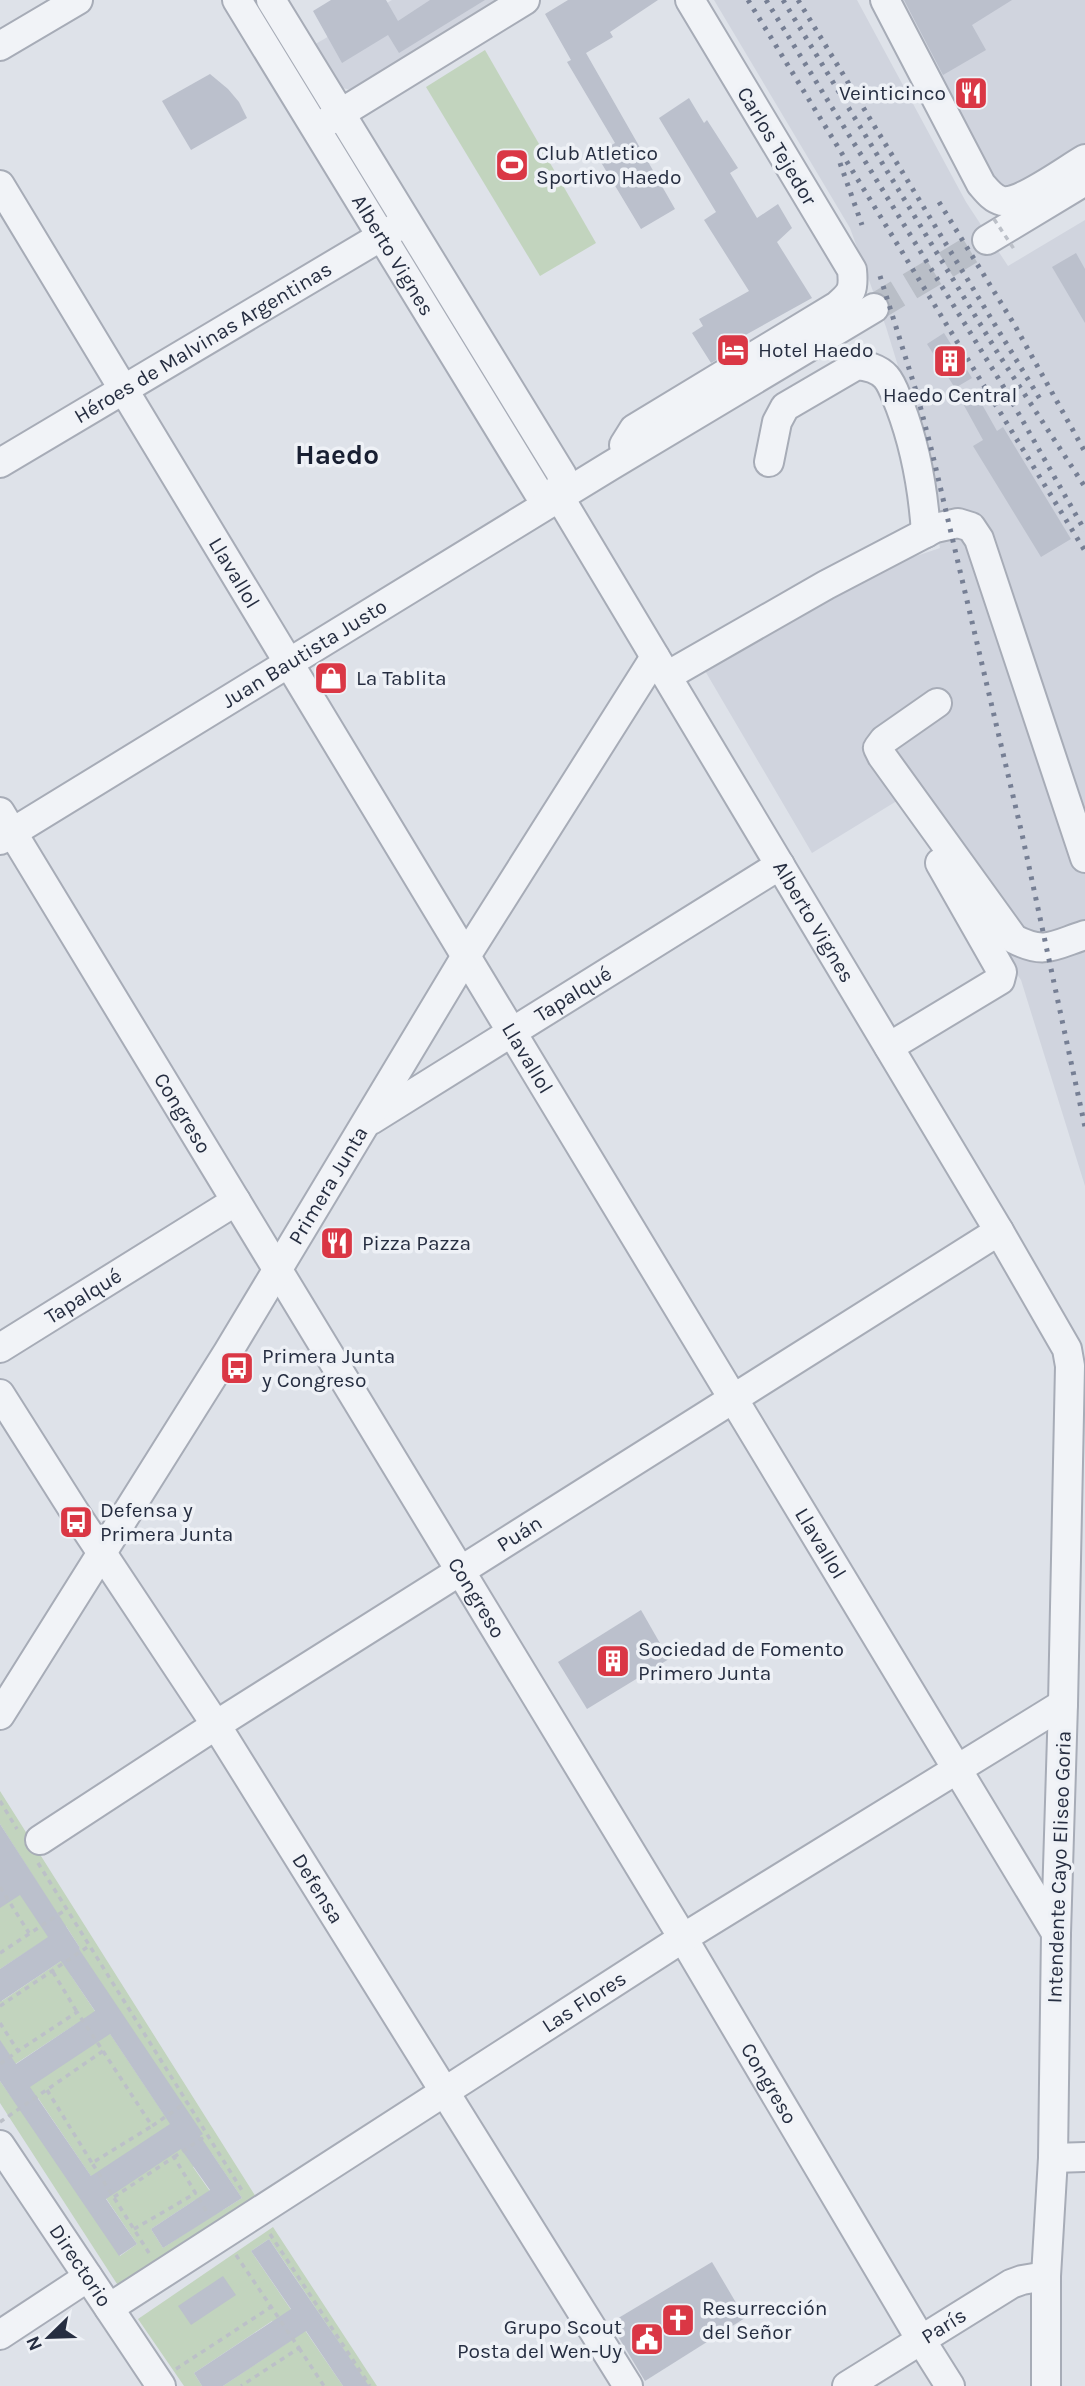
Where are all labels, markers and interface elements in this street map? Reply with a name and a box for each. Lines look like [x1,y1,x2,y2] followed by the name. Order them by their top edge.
[952,74,990,112] restaurant icon: Veinticinco
[839,81,946,105] place label: Veinticinco
[732,82,822,210] street label: Carlos Tejedor
[536,141,682,189] place label: Club Atletico Sportivo Haedo
[493,146,531,184] sports icon: Club Atletico Sportivo Haedo
[347,190,439,320] street label: Alberto Vignes
[70,257,336,428] street label: Héroes de Malvinas Argentinas
[714,331,752,369] hotel icon: Hotel Haedo
[758,338,873,362] place label: Hotel Haedo
[931,342,969,380] building icon: Haedo Central
[883,383,1017,407] place label: Haedo Central
[295,438,379,471] district label: Haedo
[204,533,265,613] street label: Llavallol
[217,594,391,713] street label: Juan Bautista Justo
[312,659,350,697] shop icon: La Tablita
[356,666,447,690] place label: La Tablita
[768,856,859,987] street label: Alberto Vignes
[530,961,616,1027] street label: Tapalqué
[497,1018,558,1098] street label: Llavallol
[149,1068,216,1158] street label: Congreso
[283,1122,373,1249] street label: Primera Junta
[318,1224,356,1262] restaurant icon: Pizza Pazza
[362,1231,471,1255] place label: Pizza Pazza
[40,1263,126,1329] street label: Tapalqué
[261,1344,395,1392] place label: Primera Junta y Congreso
[218,1349,256,1387] bus stop icon: Primera Junta y Congreso
[100,1498,233,1546] place label: Defensa y Primera Junta
[57,1503,95,1541] bus stop icon: Defensa y Primera Junta
[790,1504,851,1583] street label: Llavallol
[492,1510,546,1557] street label: Puán
[443,1553,510,1642] street label: Congreso
[638,1637,844,1685] place label: Sociedad de Fomento Primero Junta
[594,1642,632,1680] building icon: Sociedad de Fomento Primero Junta
[1042,1730,1076,2004] street label: Intendente Cayo Eliseo Goria
[287,1849,349,1928] street label: Defensa
[537,1966,630,2038] street label: Las Flores
[736,2039,802,2128] street label: Congreso
[44,2220,117,2311] street label: Directorio
[702,2296,827,2344] place label: Resurrección del Señor
[659,2301,697,2339] church icon: Resurrección del Señor
[14,2302,84,2372] north arrow
[917,2303,971,2349] street label: París
[457,2315,622,2363] place label: Grupo Scout Posta del Wen-Uy
[628,2320,666,2358] public building icon: Grupo Scout Posta del Wen-Uy
[21,2333,47,2354] text: N

